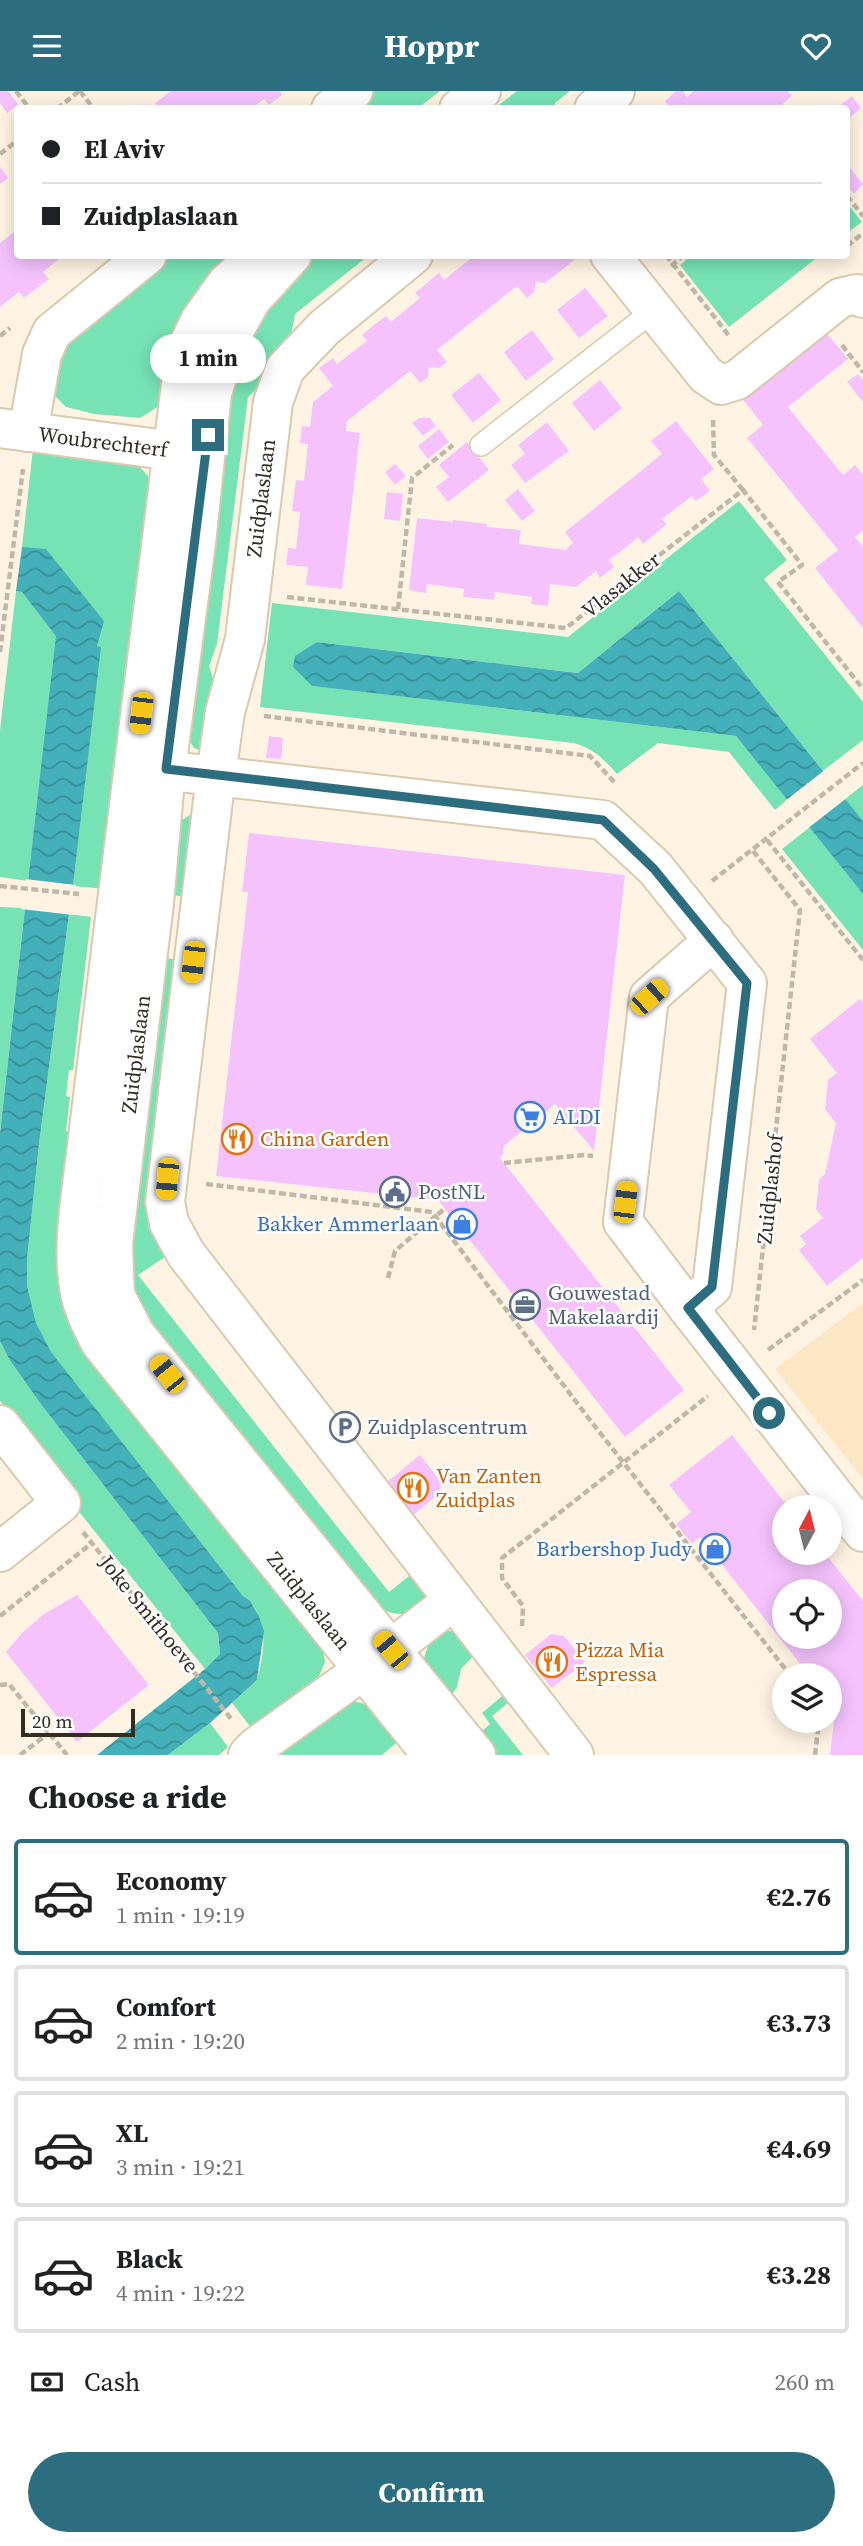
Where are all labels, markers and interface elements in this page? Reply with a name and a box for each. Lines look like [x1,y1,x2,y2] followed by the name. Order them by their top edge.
[384,24,479,68] text: Hoppr
[28,27,66,65] icon: menu
[797,27,835,65] icon: heart
[84,131,165,167] text: El Aviv
[84,198,238,234] text: Zuidplaslaan
[150,334,266,383] callout: 1 min
[178,342,238,374] text: 1 min
[37,419,171,464] street label: Woubrechterf
[192,419,224,451] route end
[239,437,282,559] street label: Zuidplaslaan
[575,545,666,625] street label: Vlasakker
[129,691,154,735] car
[181,940,206,984] car
[627,975,672,1019] car
[114,993,157,1115] street label: Zuidplaslaan
[513,1100,547,1134] supermarket icon: ALDI
[553,1102,601,1131] place label: ALDI
[220,1122,254,1156] restaurant icon: China Garden
[260,1124,390,1153] place label: China Garden
[749,1131,790,1245] street label: Zuidplashof
[155,1157,180,1201] car
[378,1175,412,1209] public building icon: PostNL
[418,1177,485,1206] place label: PostNL
[613,1180,638,1224] car
[445,1207,479,1241] shop icon: Bakker Ammerlaan
[257,1209,439,1238] place label: Bakker Ammerlaan
[548,1278,659,1331] place label: Gouwestad Makelaardij
[508,1288,542,1322] office icon: Gouwestad Makelaardij
[146,1351,189,1397] car
[753,1397,785,1429] route start
[328,1410,362,1444] parking icon: Zuidplascentrum
[368,1412,528,1441] place label: Zuidplascentrum
[436,1461,542,1514] place label: Van Zanten Zuidplas
[396,1471,430,1505] restaurant icon: Van Zanten Zuidplas
[772,1495,842,1565] north arrow
[772,1495,842,1733] map controls
[698,1532,732,1566] shop icon: Barbershop Judy
[536,1534,692,1563] place label: Barbershop Judy
[261,1545,358,1656] street label: Zuidplaslaan
[92,1548,206,1679] street label: Joke Smithoeve
[772,1579,842,1649] button: locate
[370,1627,413,1673] car
[575,1635,665,1688] place label: Pizza Mia Espressa
[535,1645,569,1679] restaurant icon: Pizza Mia Espressa
[772,1663,842,1733] button: layers
[21,1706,135,1738] scale bar
[32,1708,73,1734] text: 20 m
[28,1775,227,1819] text: Choose a ride
[116,1863,227,1899] text: Economy
[32,1866,95,1929] icon: car
[767,1879,831,1915] text: €2.76
[116,1899,245,1931] text: 1 min · 19:19
[116,1989,216,2025] text: Comfort
[32,1992,95,2055] icon: car
[767,2005,831,2041] text: €3.73
[116,2025,245,2057] text: 2 min · 19:20
[116,2115,148,2151] text: XL
[32,2118,95,2181] icon: car
[767,2131,831,2167] text: €4.69
[116,2151,245,2183] text: 3 min · 19:21
[116,2241,183,2277] text: Black
[32,2244,95,2307] icon: car
[767,2257,831,2293] text: €3.28
[116,2277,245,2309] text: 4 min · 19:22
[28,2363,66,2401] icon: cash
[84,2364,140,2400] text: Cash
[774,2366,835,2398] text: 260 m
[28,2452,835,2532] button: Confirm

